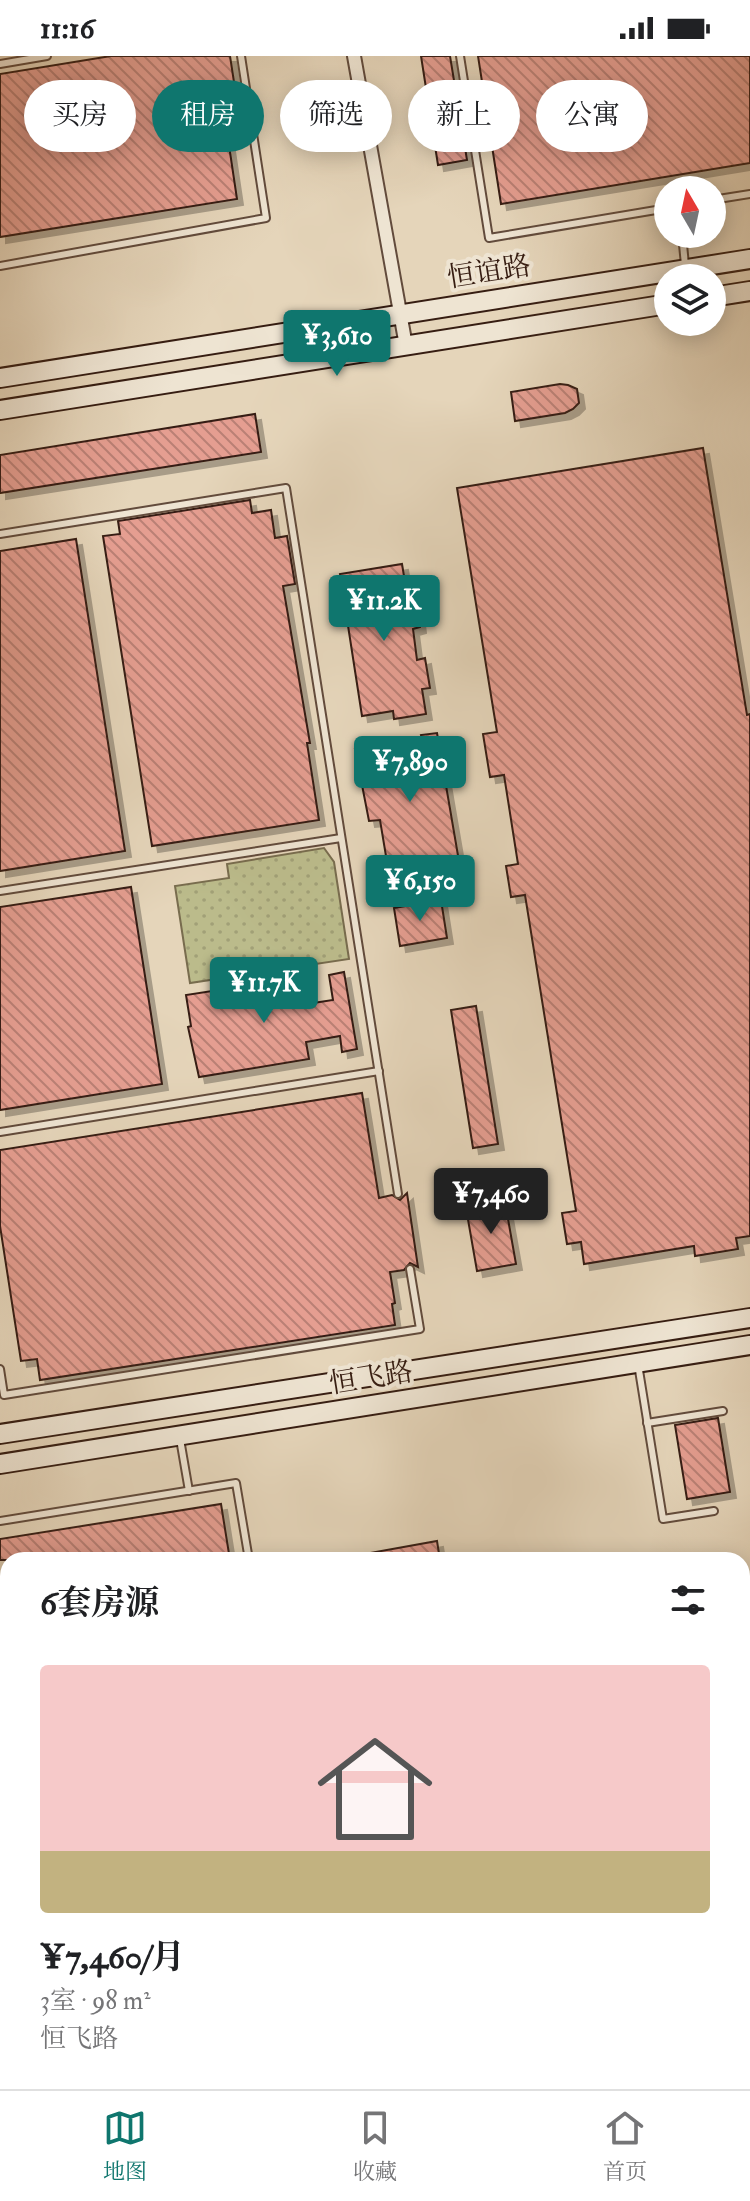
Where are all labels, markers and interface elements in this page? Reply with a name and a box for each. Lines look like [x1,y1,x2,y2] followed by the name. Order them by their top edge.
[40,10,95,47] text: 11:16
[24,80,136,152] chip: 买房
[152,80,264,152] chip: 租房
[280,80,392,152] chip: 筛选
[408,80,520,152] chip: 新上
[536,80,648,152] chip: 公寓
[654,176,726,248] north arrow
[654,176,726,336] map controls
[445,248,533,296] street label: 恒谊路
[654,264,726,336] button: layers
[272,310,402,378] pin: ¥3,610
[301,320,373,352] text: ¥3,610
[319,575,449,643] pin: ¥11.2K
[347,585,421,617] text: ¥11.2K
[345,736,475,804] pin: ¥7,890
[372,746,448,778] text: ¥7,890
[355,855,485,923] pin: ¥6,150
[384,865,456,897] text: ¥6,150
[199,957,329,1025] pin: ¥11.7K
[228,967,300,999] text: ¥11.7K
[426,1168,556,1236] pin: ¥7,460
[452,1178,530,1210] text: ¥7,460
[327,1354,415,1402] street label: 恒飞路
[666,1578,710,1622] icon: filters
[40,1582,159,1625] text: 6套房源
[303,1717,447,1861] icon: home
[40,1936,185,1979] text: ¥7,460/月
[40,1985,151,2017] text: 3室 · 98 m²
[40,2023,118,2055] text: 恒飞路
[103,2106,147,2186] tab: 地图
[353,2106,397,2186] tab: 收藏
[603,2106,647,2186] tab: 首页

